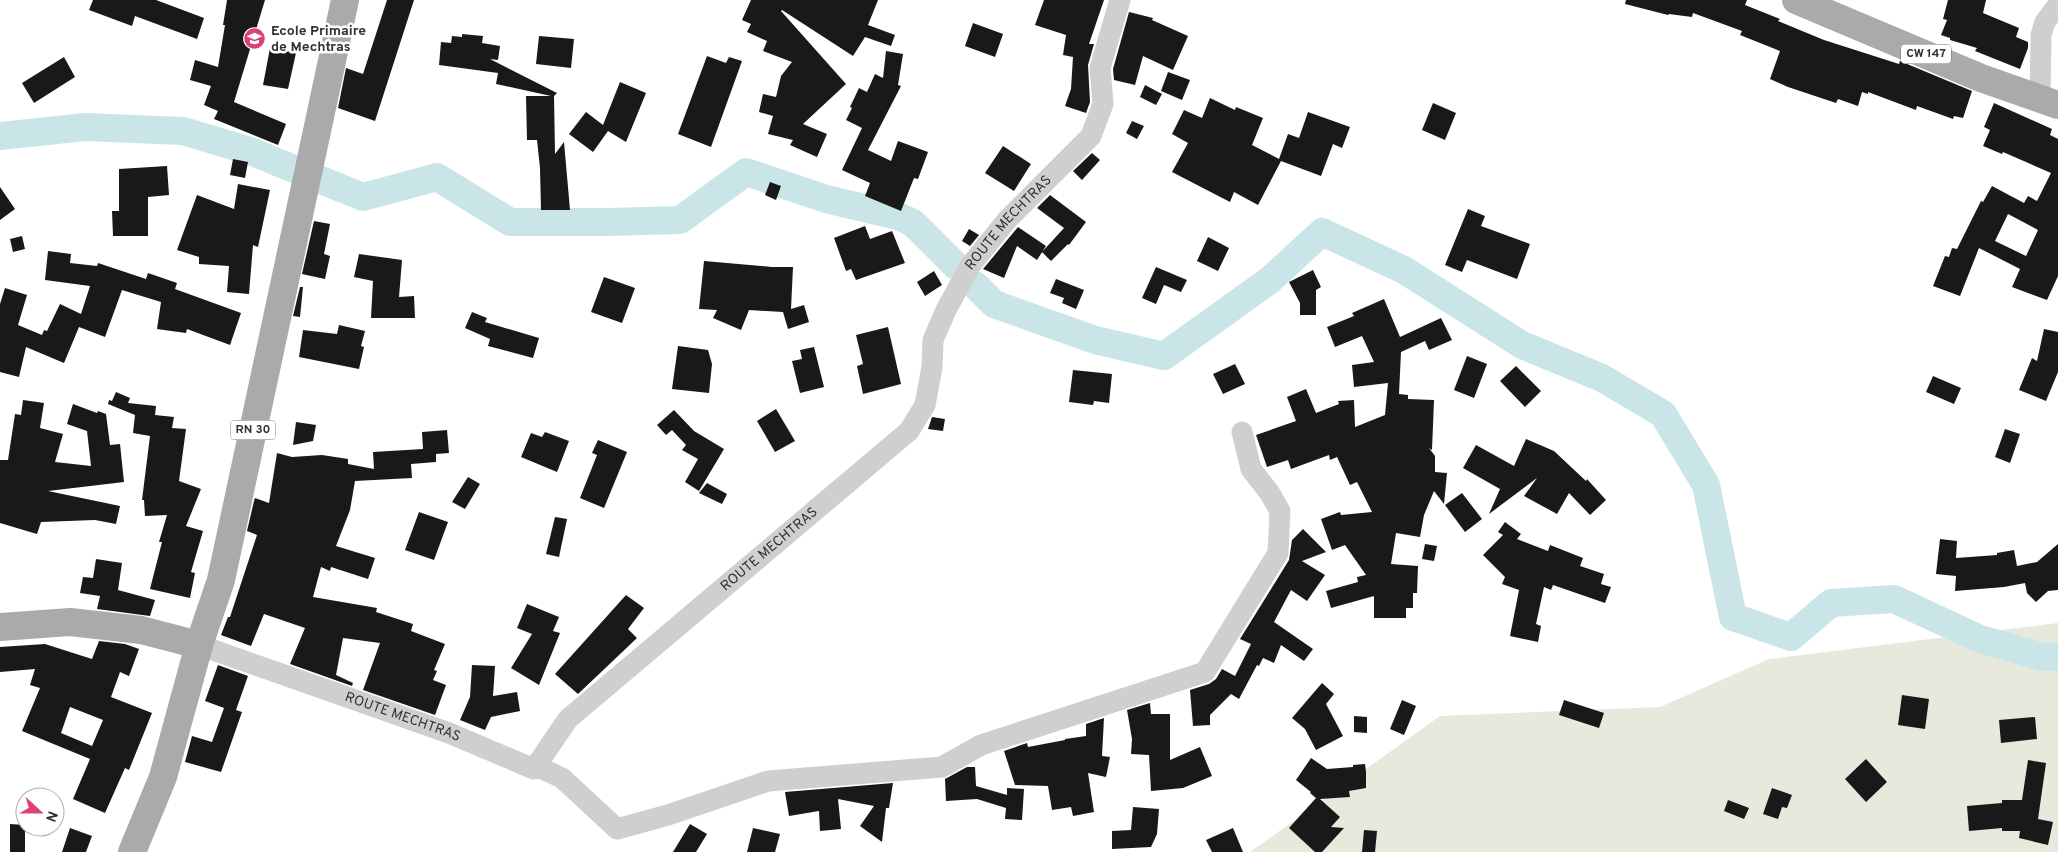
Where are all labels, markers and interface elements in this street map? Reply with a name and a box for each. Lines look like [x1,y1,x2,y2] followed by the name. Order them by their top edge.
[271,23,366,56] place label: Ecole Primaire de Mechtras
[243,27,267,51] school or university icon: Ecole Primaire de Mechtras
[1901,44,1951,64] road number: CW 147
[962,172,1055,274] street label: ROUTE MECHTRAS
[230,420,276,440] road number: RN 30
[717,503,821,595] street label: ROUTE MECHTRAS
[343,689,463,745] street label: ROUTE MECHTRAS
[15,787,65,837] north arrow
[41,808,60,824] text: N

